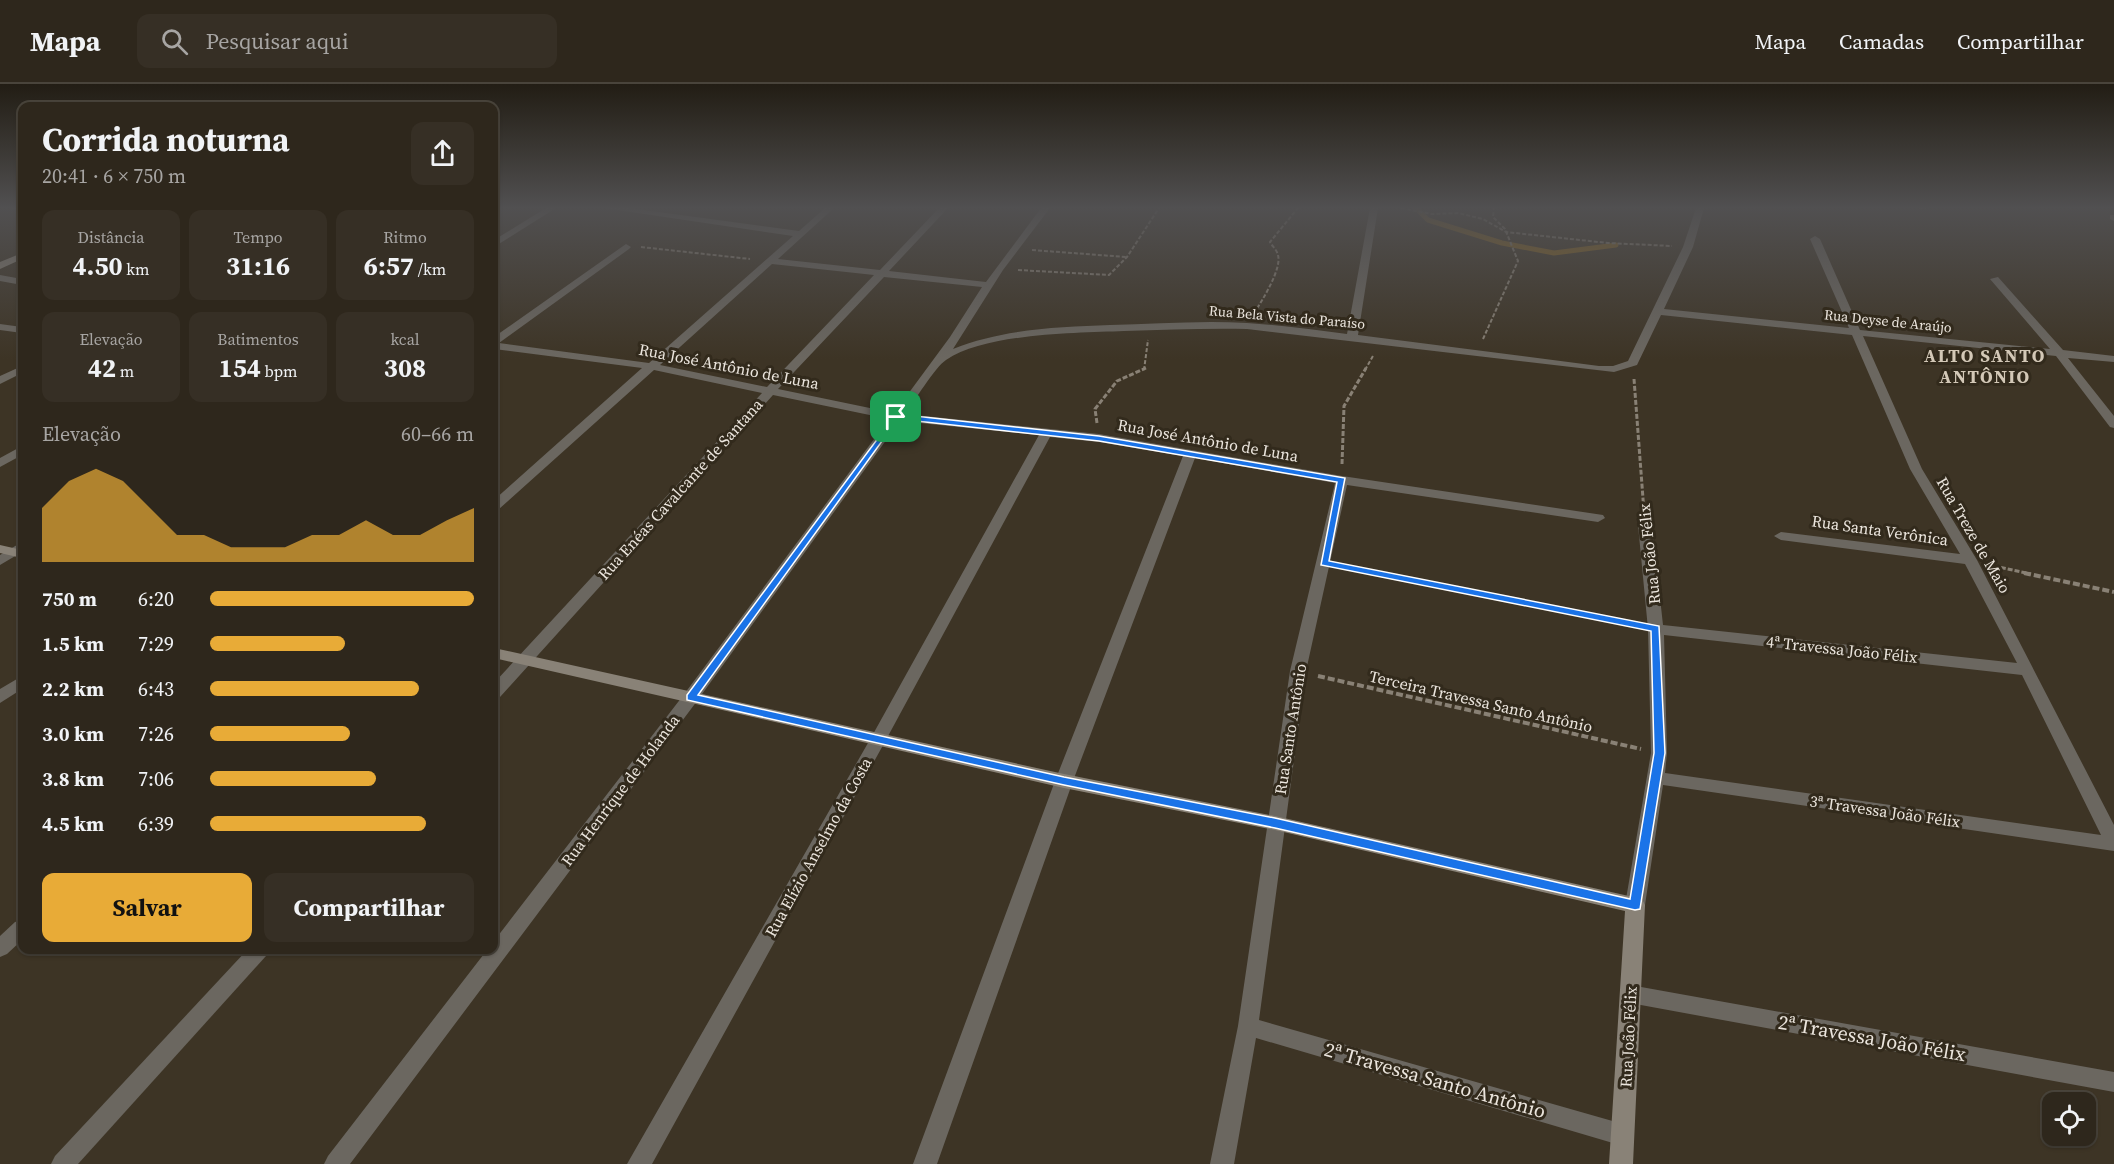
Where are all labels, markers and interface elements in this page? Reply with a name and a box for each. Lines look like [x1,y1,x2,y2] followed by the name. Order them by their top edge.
[137,14,557,68] search box
[30,22,101,60] text: Mapa
[158,25,191,58] icon: search
[206,26,348,56] text: Pesquisar aqui
[1754,27,1806,56] text: Mapa
[1839,27,1924,56] text: Camadas
[1957,27,2084,56] text: Compartilhar
[42,117,290,162] text: Corrida noturna
[411,122,474,185] button: share
[42,162,186,190] text: 20:41 · 6 × 750 m
[78,226,144,248] text: Distância
[234,226,283,248] text: Tempo
[383,226,427,248] text: Ritmo
[73,248,123,284] text: 4.50
[226,248,290,284] text: 31:16
[364,248,414,284] text: 6:57
[123,258,149,280] text: km
[414,258,446,280] text: /km
[1208,300,1366,334] street label: Rua Bela Vista do Paraíso
[1823,304,1953,338] street label: Rua Deyse de Araújo
[79,328,143,350] text: Elevação
[217,328,299,350] text: Batimentos
[390,328,420,350] text: kcal
[637,338,822,394] street label: Rua José Antônio de Luna
[1924,343,2046,389] district label: ALTO SANTO ANTÔNIO
[88,350,116,386] text: 42
[219,350,261,386] text: 154
[384,350,426,386] text: 308
[116,360,134,382] text: m
[261,360,297,382] text: bpm
[870,391,921,442] pin
[593,393,768,584] street label: Rua Enéas Cavalcante de Santana
[879,400,912,433] icon: arrive
[1116,413,1301,467] street label: Rua José Antônio de Luna
[42,420,121,448] text: Elevação
[401,420,474,448] text: 60–66 m
[1932,473,2016,597] street label: Rua Treze de Maio
[1633,502,1665,605] street label: Rua João Félix
[1810,510,1950,551] street label: Rua Santa Verônica
[42,585,97,613] text: 750 m
[138,585,174,613] text: 6:20
[42,630,104,658] text: 1.5 km
[138,630,174,658] text: 7:29
[1765,630,1919,668] street label: 4ª Travessa João Félix
[1269,662,1311,796] street label: Rua Santo Antônio
[1367,665,1595,737] street label: Terceira Travessa Santo Antônio
[42,675,104,703] text: 2.2 km
[138,675,174,703] text: 6:43
[556,709,685,870] street label: Rua Henrique de Holanda
[42,720,104,748] text: 3.0 km
[138,720,174,748] text: 7:26
[759,753,877,941] street label: Rua Elízio Anselmo da Costa
[42,765,104,793] text: 3.8 km
[138,765,174,793] text: 7:06
[1808,790,1962,833] street label: 3ª Travessa João Félix
[42,810,104,838] text: 4.5 km
[138,810,174,838] text: 6:39
[42,873,252,942] button: Salvar
[264,873,474,942] button: Compartilhar
[1614,985,1642,1088] street label: Rua João Félix
[1776,1008,1968,1068] street label: 2ª Travessa João Félix
[1321,1035,1549,1125] street label: 2ª Travessa Santo Antônio
[2042,1092,2096,1146] map controls
[2042,1092,2096,1146] button: locate

